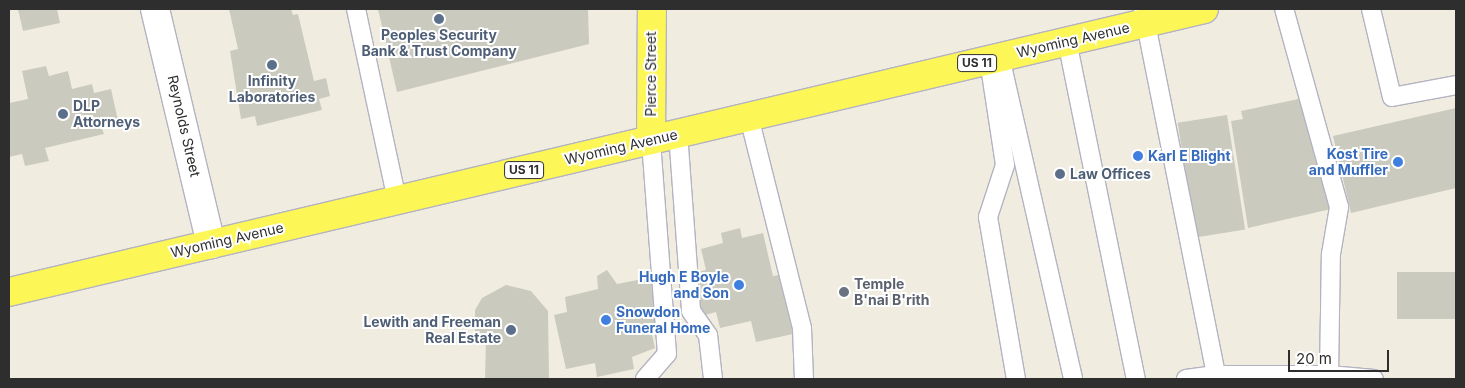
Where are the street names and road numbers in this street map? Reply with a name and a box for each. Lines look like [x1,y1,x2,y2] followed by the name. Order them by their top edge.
[1015,19,1131,61] street label: Wyoming Avenue
[643,31,659,117] street label: Pierce Street
[957,54,997,72] road number: US 11
[164,73,204,179] street label: Reynolds Street
[563,126,679,168] street label: Wyoming Avenue
[504,160,544,180] road number: US 11
[169,219,285,261] street label: Wyoming Avenue

